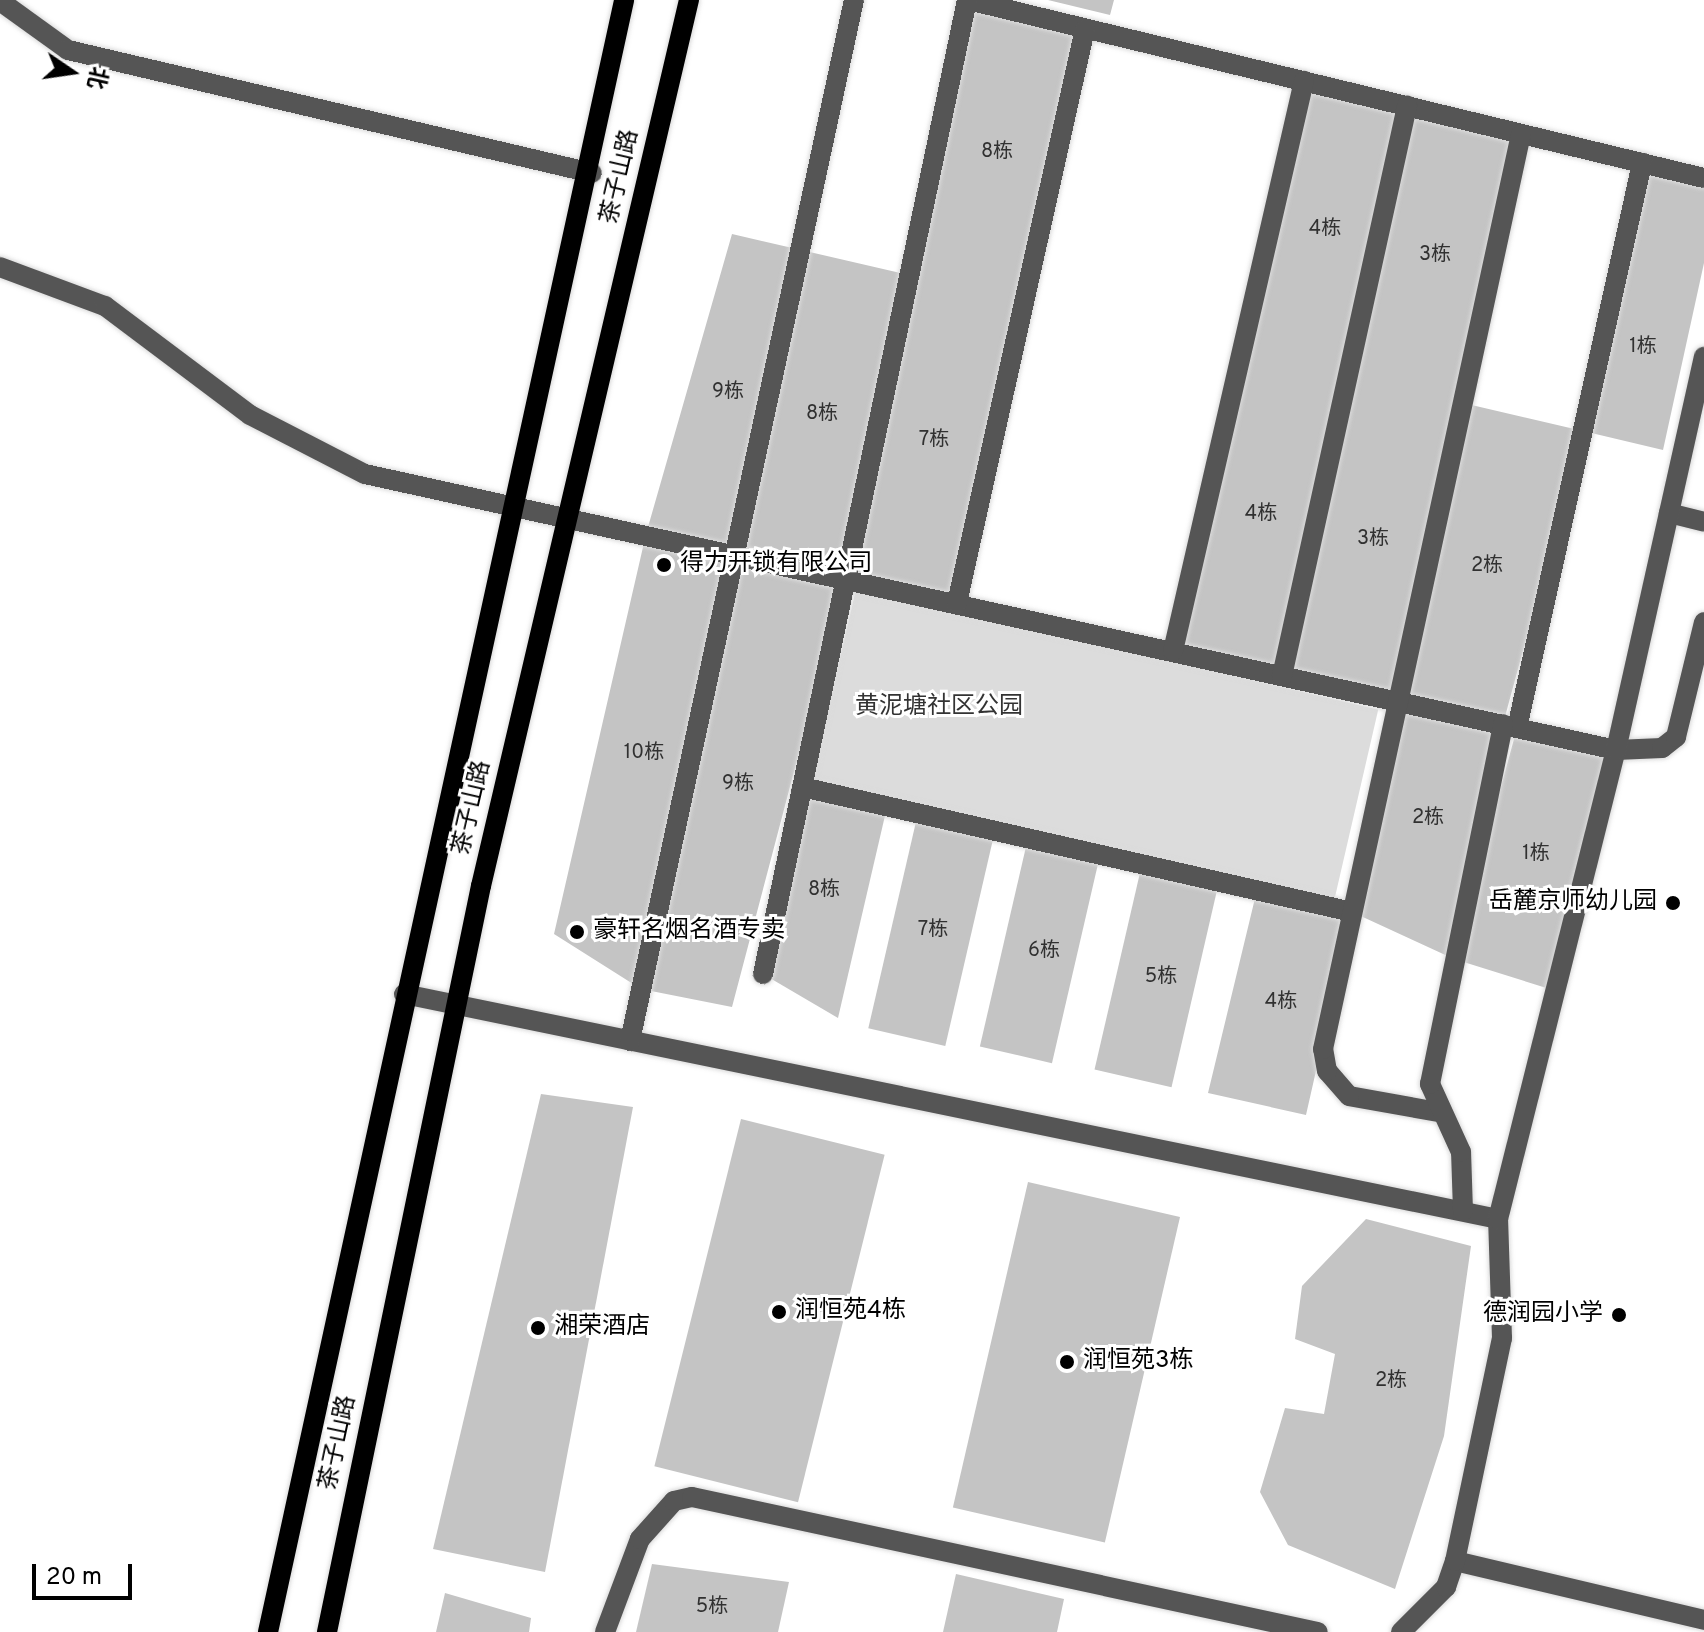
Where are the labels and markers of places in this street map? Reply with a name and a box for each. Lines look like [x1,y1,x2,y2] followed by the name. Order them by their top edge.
[680,551,872,579] place label: 得力开锁有限公司
[655,556,673,574] marker: 得力开锁有限公司
[1489,889,1657,917] place label: 岳麓京师幼儿园
[1664,894,1682,912] marker: 岳麓京师幼儿园
[593,918,785,946] place label: 豪轩名烟名酒专卖
[568,923,586,941] marker: 豪轩名烟名酒专卖
[795,1298,906,1326] place label: 润恒苑4栋
[1483,1301,1603,1329] place label: 德润园小学
[770,1303,788,1321] marker: 润恒苑4栋
[1610,1306,1628,1324] marker: 德润园小学
[554,1314,650,1342] place label: 湘荣酒店
[529,1319,547,1337] marker: 湘荣酒店
[1083,1348,1193,1376] place label: 润恒苑3栋
[1058,1353,1076,1371] marker: 润恒苑3栋

